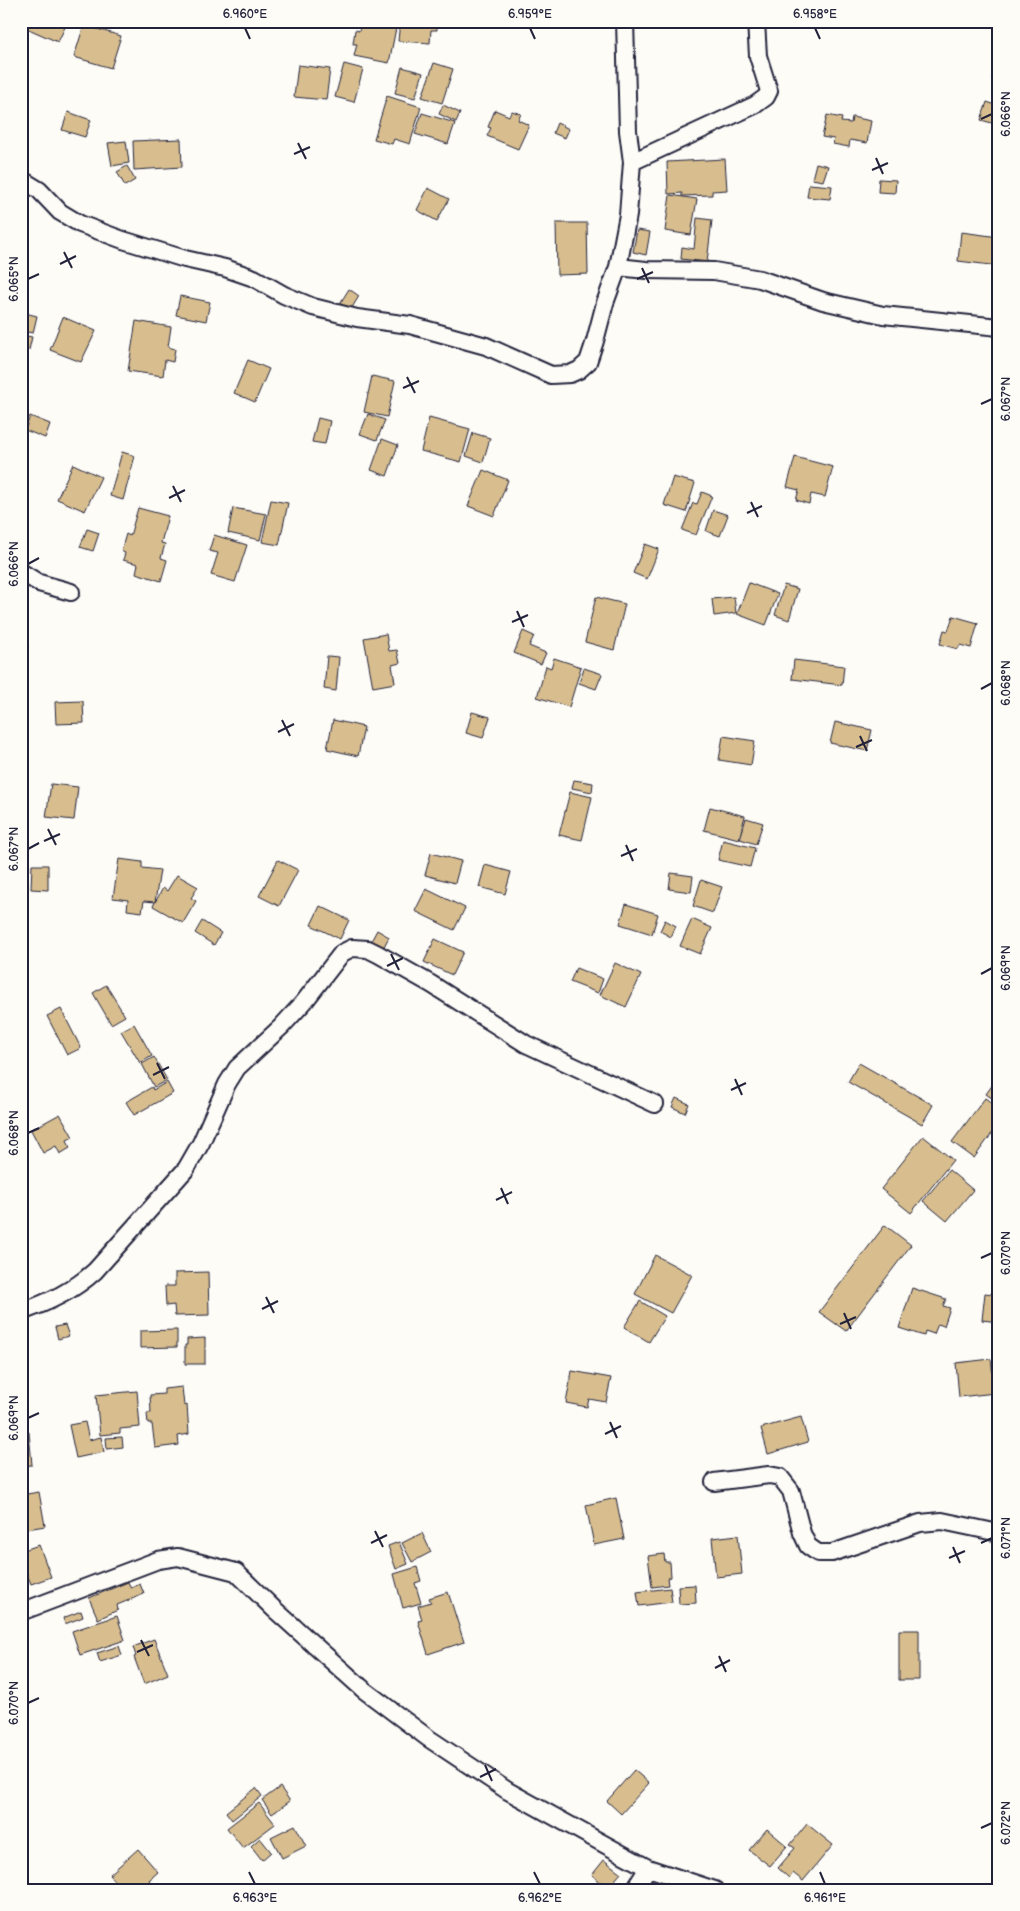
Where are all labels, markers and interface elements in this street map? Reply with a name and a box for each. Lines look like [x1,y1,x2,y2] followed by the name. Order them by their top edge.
[223,7,267,22] text: 6.960°E
[508,7,552,22] text: 6.959°E
[793,7,837,22] text: 6.958°E
[999,91,1014,137] text: 6.066°N
[7,256,22,302] text: 6.065°N
[999,377,1014,421] text: 6.067°N
[7,541,22,587] text: 6.066°N
[999,660,1014,706] text: 6.068°N
[7,827,22,871] text: 6.067°N
[999,945,1014,991] text: 6.069°N
[7,1110,22,1156] text: 6.068°N
[999,1231,1014,1275] text: 6.070°N
[7,1395,22,1441] text: 6.069°N
[999,1517,1014,1559] text: 6.071°N
[7,1681,22,1725] text: 6.070°N
[999,1801,1014,1845] text: 6.072°N
[233,1891,277,1906] text: 6.963°E
[518,1891,562,1906] text: 6.962°E
[804,1891,846,1906] text: 6.961°E

